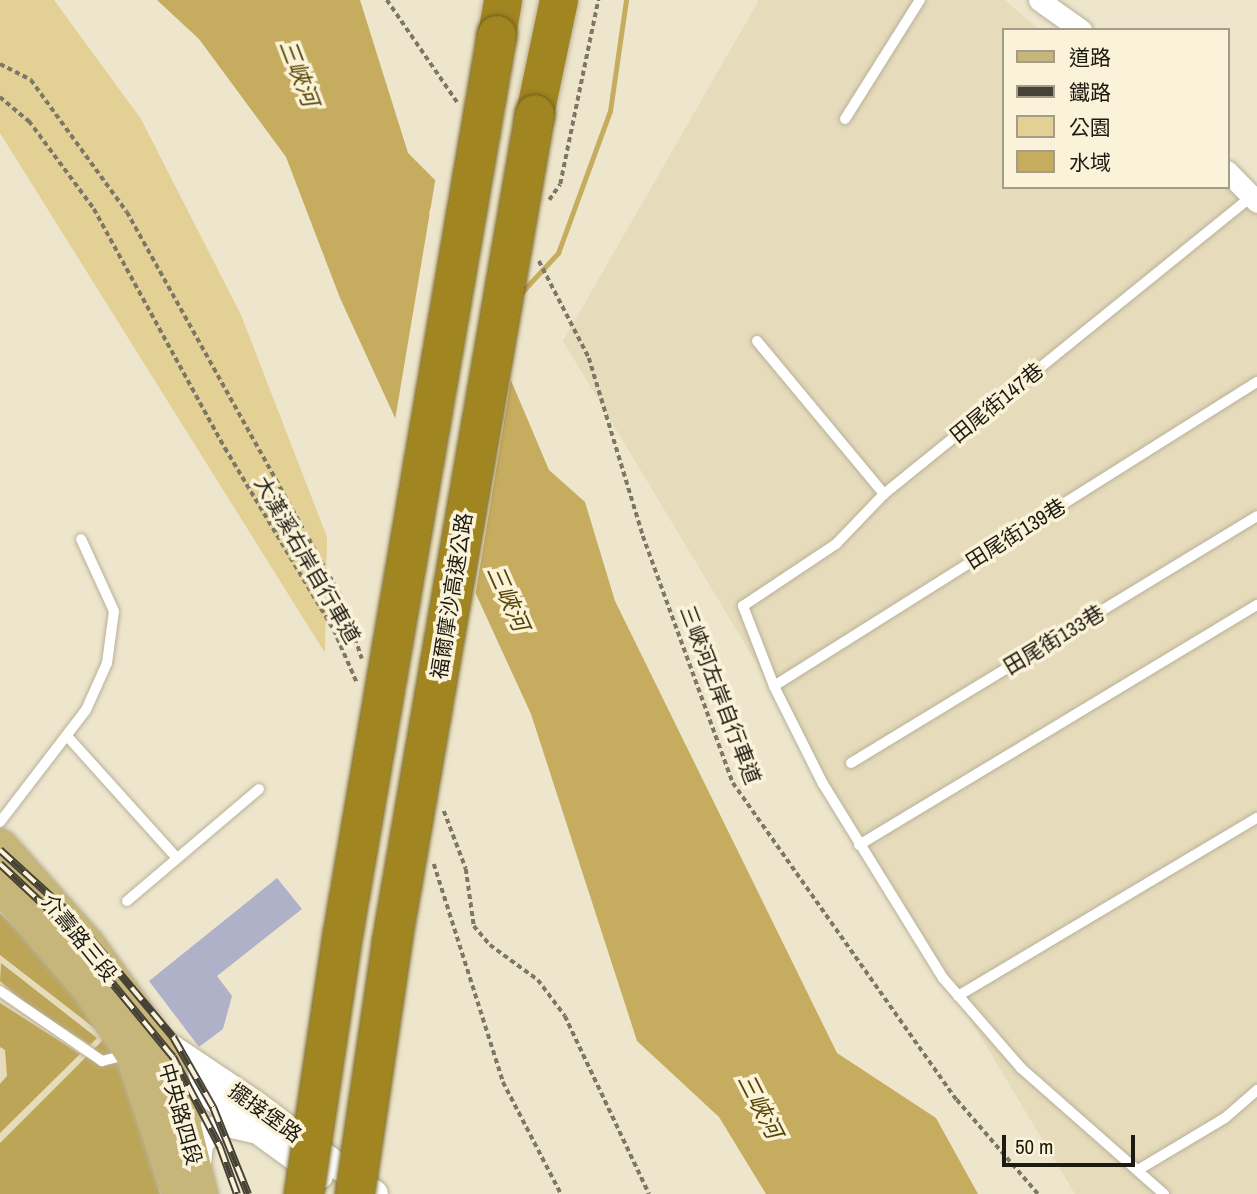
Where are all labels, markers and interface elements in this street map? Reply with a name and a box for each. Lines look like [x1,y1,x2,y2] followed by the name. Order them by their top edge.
[1002,28,1229,189] legend
[274,36,324,110] water label: 三峽河
[1069,43,1111,72] text: 道路
[1069,78,1111,107] text: 鐵路
[1069,113,1111,142] text: 公園
[1069,148,1111,177] text: 水域
[945,358,1049,448] street label: 田尾街147巷
[249,472,365,648] street label: 大漢溪右岸自行車道
[962,493,1070,575] street label: 田尾街139巷
[426,511,478,681] street label: 福爾摩沙高速公路
[481,561,535,635] water label: 三峽河
[999,600,1109,680] street label: 田尾街133巷
[674,602,766,788] street label: 三峽河左岸自行車道
[36,889,122,987] street label: 介壽路三段
[153,1060,207,1168] street label: 中央路四段
[732,1069,788,1143] water label: 三峽河
[224,1078,306,1148] street label: 擺接堡路
[1005,1120,1138,1164] scale bar
[1015,1132,1053,1161] text: 50 m

